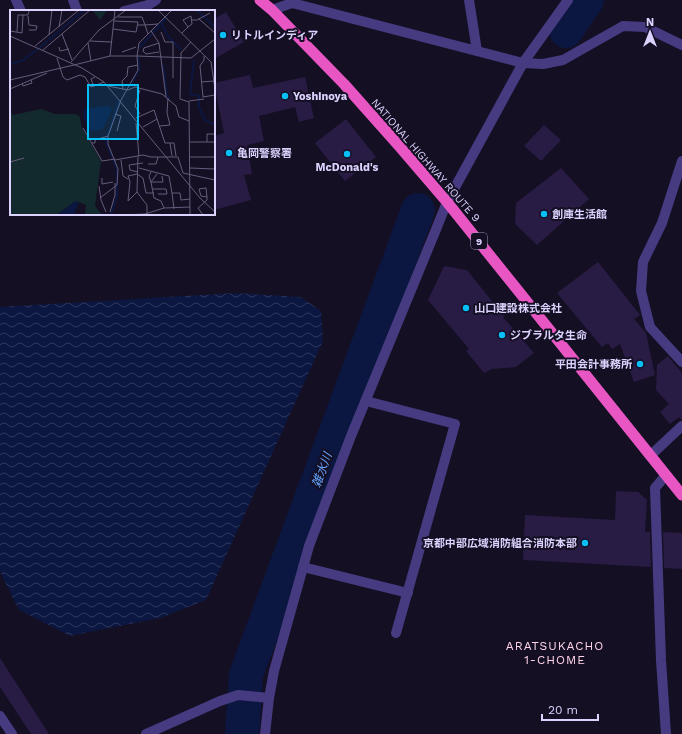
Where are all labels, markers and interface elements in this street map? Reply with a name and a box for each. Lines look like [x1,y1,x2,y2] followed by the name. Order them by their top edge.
[10,10,215,215] inset map
[630,12,670,52] north arrow
[646,16,654,29] text: N
[231,29,318,42] place label: リトルインディア
[218,30,228,40] marker: リトルインディア
[293,90,348,103] place label: Yoshinoya
[280,91,290,101] marker: Yoshinoya
[369,96,483,225] street label: NATIONAL HIGHWAY ROUTE 9
[237,147,292,160] place label: 亀岡警察署
[224,148,234,158] marker: 亀岡警察署
[342,149,352,159] marker: McDonald's
[316,161,379,174] place label: McDonald's
[552,208,607,221] place label: 創庫生活館
[539,209,549,219] marker: 創庫生活館
[471,233,487,249] road number: 9
[474,302,562,315] place label: 山口建設株式会社
[461,303,471,313] marker: 山口建設株式会社
[510,329,587,342] place label: ジブラルタ生命
[497,330,507,340] marker: ジブラルタ生命
[555,358,632,371] place label: 平田会計事務所
[635,359,645,369] marker: 平田会計事務所
[309,449,335,489] water label: 雑水川
[423,537,577,550] place label: 京都中部広域消防組合消防本部
[580,538,590,548] marker: 京都中部広域消防組合消防本部
[506,639,604,667] district label: ARATSUKACHO 1-CHOME
[542,696,598,722] scale bar
[548,703,578,717] text: 20 m

